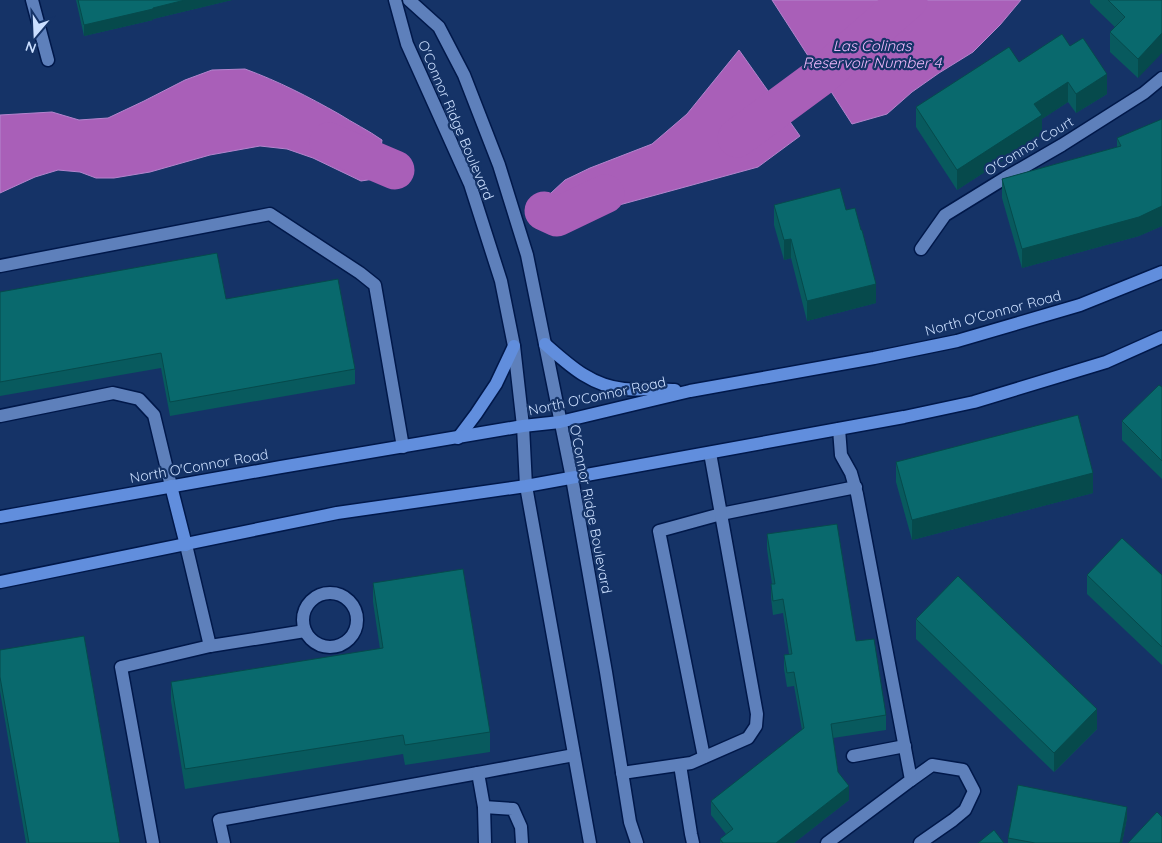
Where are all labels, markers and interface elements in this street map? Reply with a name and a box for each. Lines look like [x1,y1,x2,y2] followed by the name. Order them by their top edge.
[10,10,60,60] north arrow
[803,36,943,72] water label: Las Colinas Reservoir Number 4
[23,37,39,57] text: N
[414,37,498,203] street label: O'Connor Ridge Boulevard
[981,112,1077,180] street label: O'Connor Court
[923,286,1063,340] street label: North O'Connor Road
[527,373,667,419] street label: North O'Connor Road
[566,423,616,595] street label: O'Connor Ridge Boulevard
[128,445,270,487] street label: North O'Connor Road

